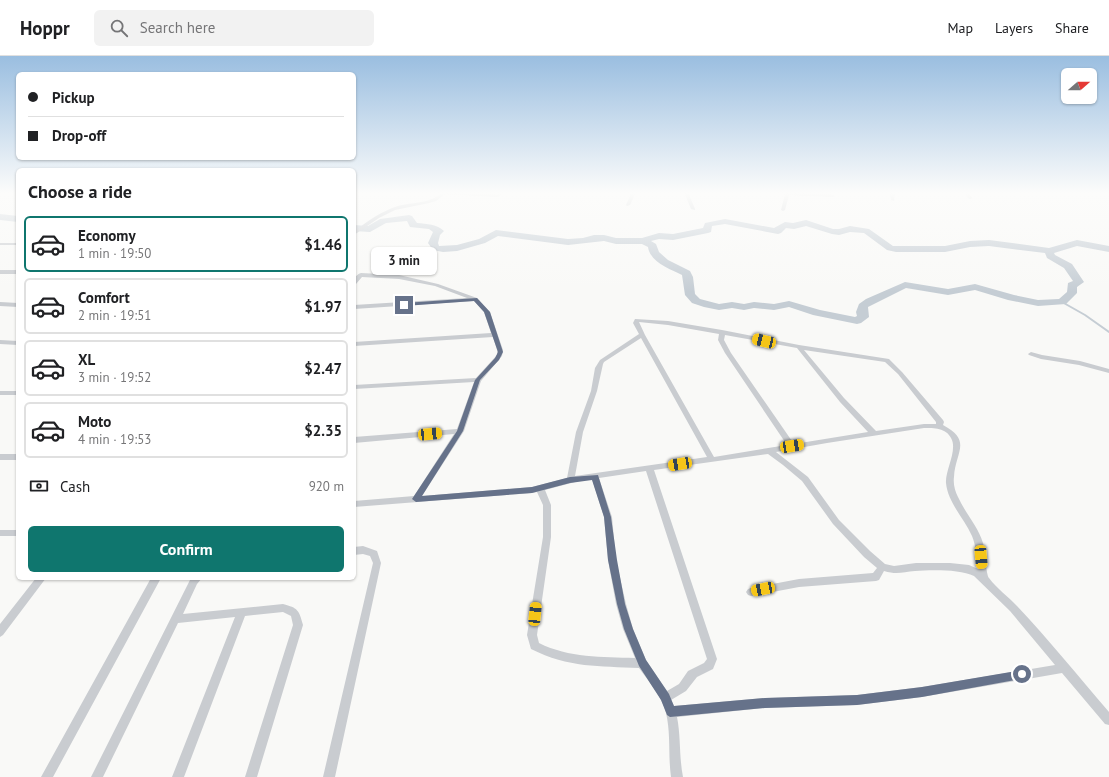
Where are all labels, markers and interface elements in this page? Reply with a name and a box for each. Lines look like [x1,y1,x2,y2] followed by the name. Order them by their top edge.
[94,10,374,46] search box
[20,16,70,40] text: Hoppr
[108,17,130,39] icon: search
[140,18,215,37] text: Search here
[947,19,973,37] text: Map
[995,19,1033,37] text: Layers
[1055,19,1089,37] text: Share
[1061,68,1097,104] north arrow
[1061,68,1097,104] map controls
[52,88,95,107] text: Pickup
[52,126,106,145] text: Drop-off
[28,180,132,203] text: Choose a ride
[30,226,66,262] icon: car
[78,226,136,245] text: Economy
[304,235,342,254] text: $1.46
[78,245,151,262] text: 1 min · 19:50
[371,247,437,275] callout: 3 min
[388,252,420,269] text: 3 min
[30,288,66,324] icon: car
[78,288,130,307] text: Comfort
[395,296,413,314] route end
[304,297,342,316] text: $1.97
[78,307,151,324] text: 2 min · 19:51
[751,332,777,350] car
[30,350,66,386] icon: car
[78,350,95,369] text: XL
[304,359,342,378] text: $2.47
[78,369,151,386] text: 3 min · 19:52
[30,412,66,448] icon: car
[78,412,111,431] text: Moto
[304,421,342,440] text: $2.35
[418,427,442,441] car
[78,431,151,448] text: 4 min · 19:53
[779,438,805,454] car
[667,456,693,472] car
[28,475,50,497] icon: cash
[60,477,90,496] text: Cash
[309,478,344,495] text: 920 m
[28,526,344,572] button: Confirm
[974,545,988,569] car
[750,581,776,597] car
[528,601,542,627] car
[1013,665,1031,683] route start

